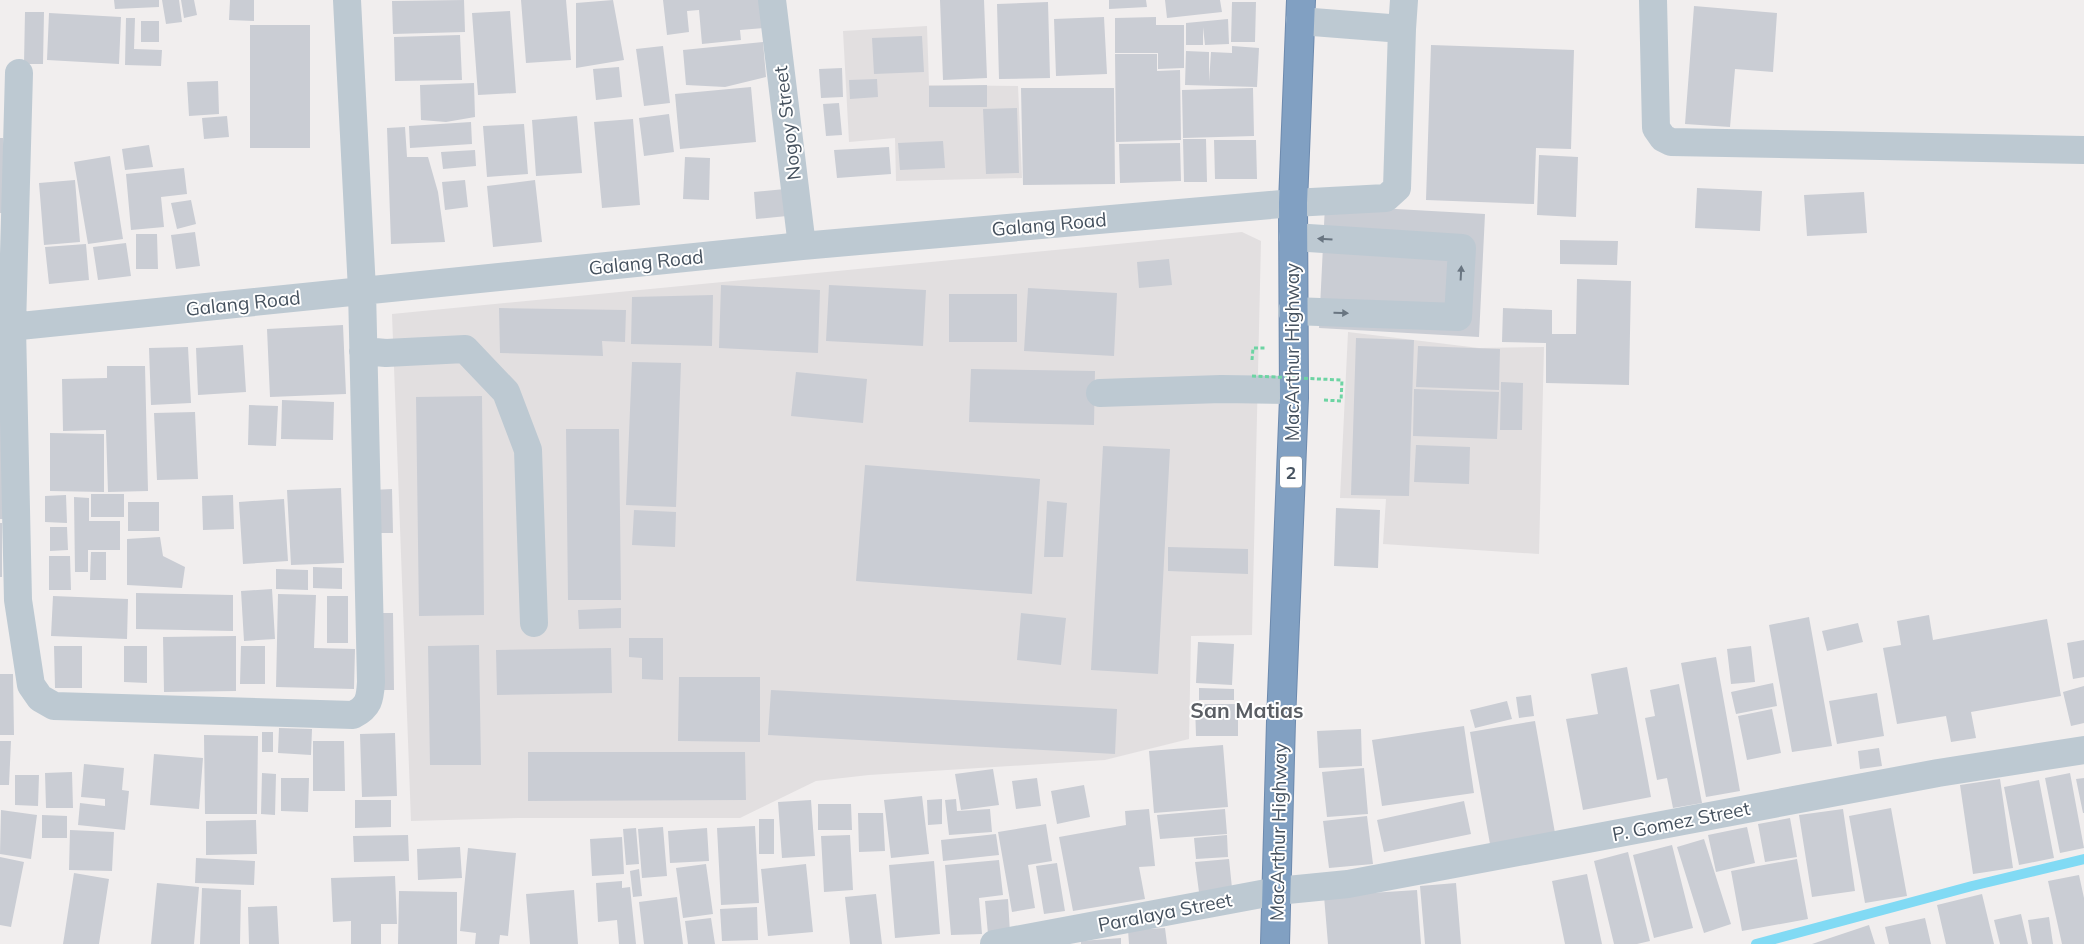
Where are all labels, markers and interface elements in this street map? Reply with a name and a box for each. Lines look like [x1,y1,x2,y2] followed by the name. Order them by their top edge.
[768,64,806,181] street label: Nogoy Street
[991,207,1107,241] street label: Galang Road
[1317,234,1333,242] one-way arrow
[587,244,705,280] street label: Galang Road
[1280,263,1304,441] street label: MacArthur Highway
[1457,264,1465,280] one-way arrow
[184,285,302,321] street label: Galang Road
[1333,309,1349,317] one-way arrow
[1280,457,1302,488] road number: 2
[1190,697,1304,723] district label: San Matias
[1264,743,1292,921] street label: MacArthur Highway
[1610,796,1752,846] street label: P. Gomez Street
[1096,887,1234,937] street label: Paralaya Street

